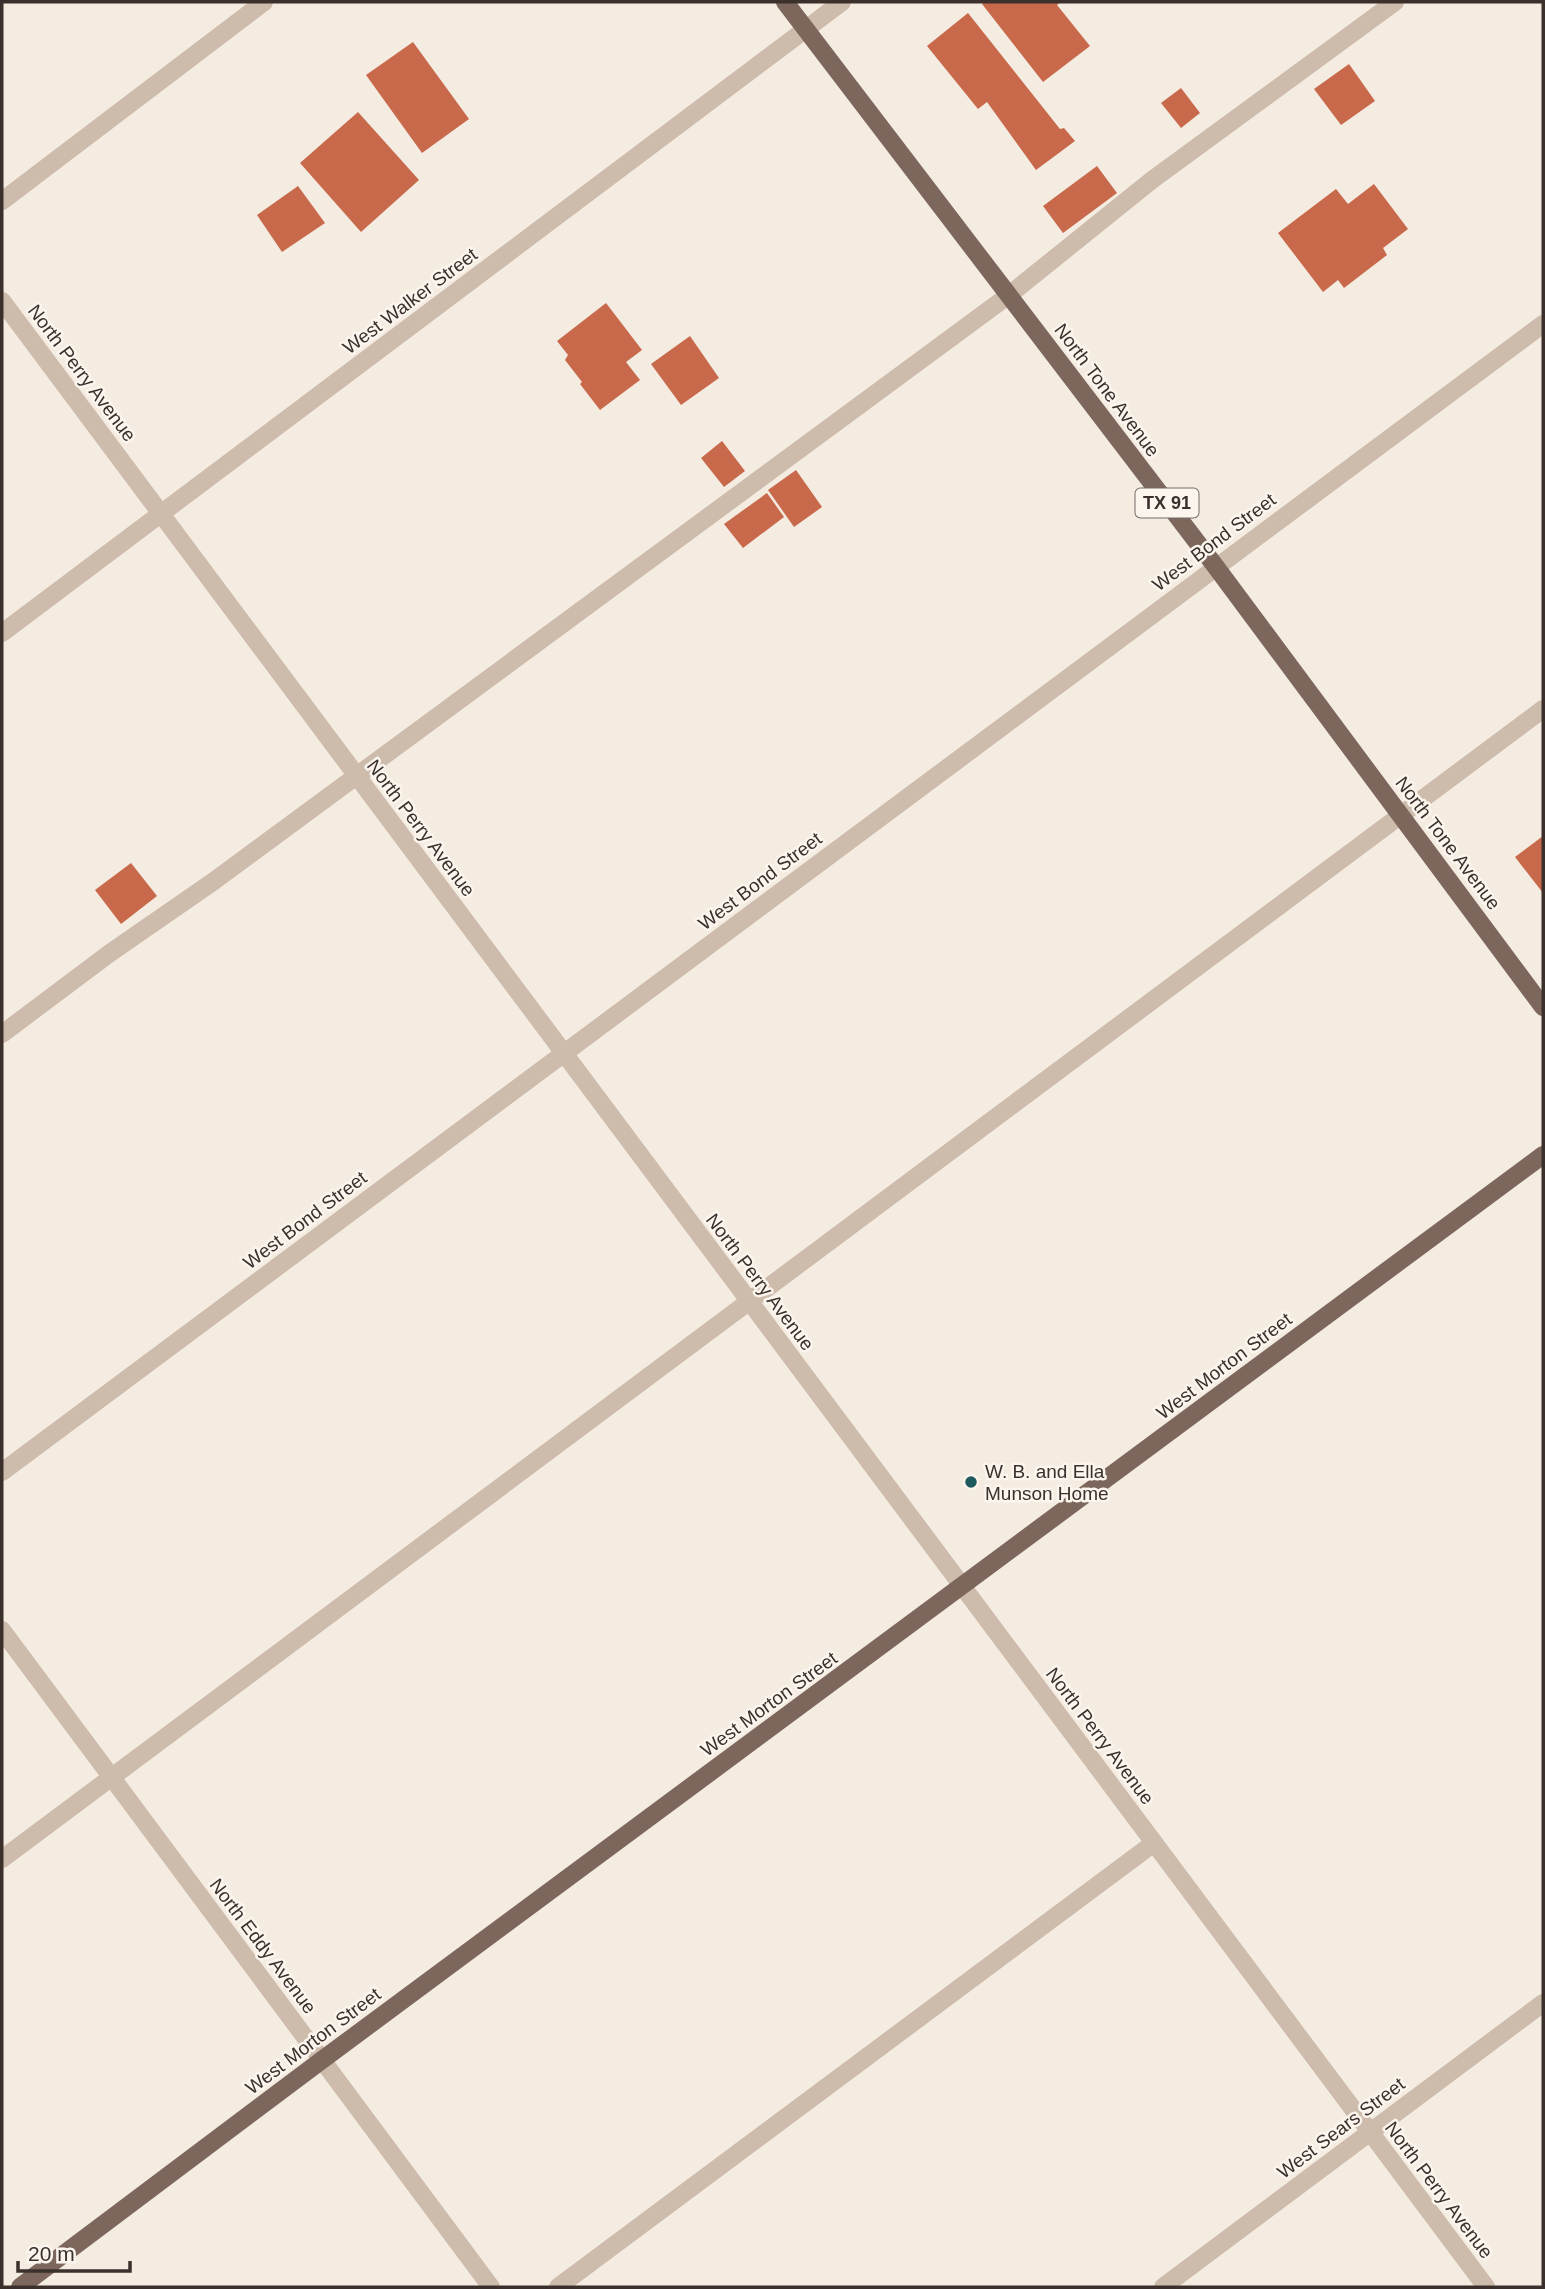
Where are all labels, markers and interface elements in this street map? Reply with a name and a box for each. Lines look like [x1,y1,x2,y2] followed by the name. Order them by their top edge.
[339,243,482,358] street label: West Walker Street
[24,301,140,445] street label: North Perry Avenue
[1050,319,1164,461] street label: North Tone Avenue
[1148,488,1280,595] street label: West Bond Street
[1136,489,1198,518] road number: TX 91
[363,756,479,900] street label: North Perry Avenue
[1391,772,1505,914] street label: North Tone Avenue
[694,827,826,934] street label: West Bond Street
[239,1166,371,1273] street label: West Bond Street
[702,1210,818,1354] street label: North Perry Avenue
[1152,1308,1296,1424] street label: West Morton Street
[985,1461,1109,1504] place label: W. B. and Ella Munson Home
[963,1474,979,1490] marker: W. B. and Ella Munson Home
[697,1647,842,1760] street label: West Morton Street
[1042,1664,1158,1808] street label: North Perry Avenue
[205,1874,321,2018] street label: North Eddy Avenue
[241,1983,385,2099] street label: West Morton Street
[1273,2073,1409,2183] street label: West Sears Street
[1381,2118,1497,2262] street label: North Perry Avenue
[18,2230,130,2274] scale bar
[28,2242,75,2265] text: 20 m

